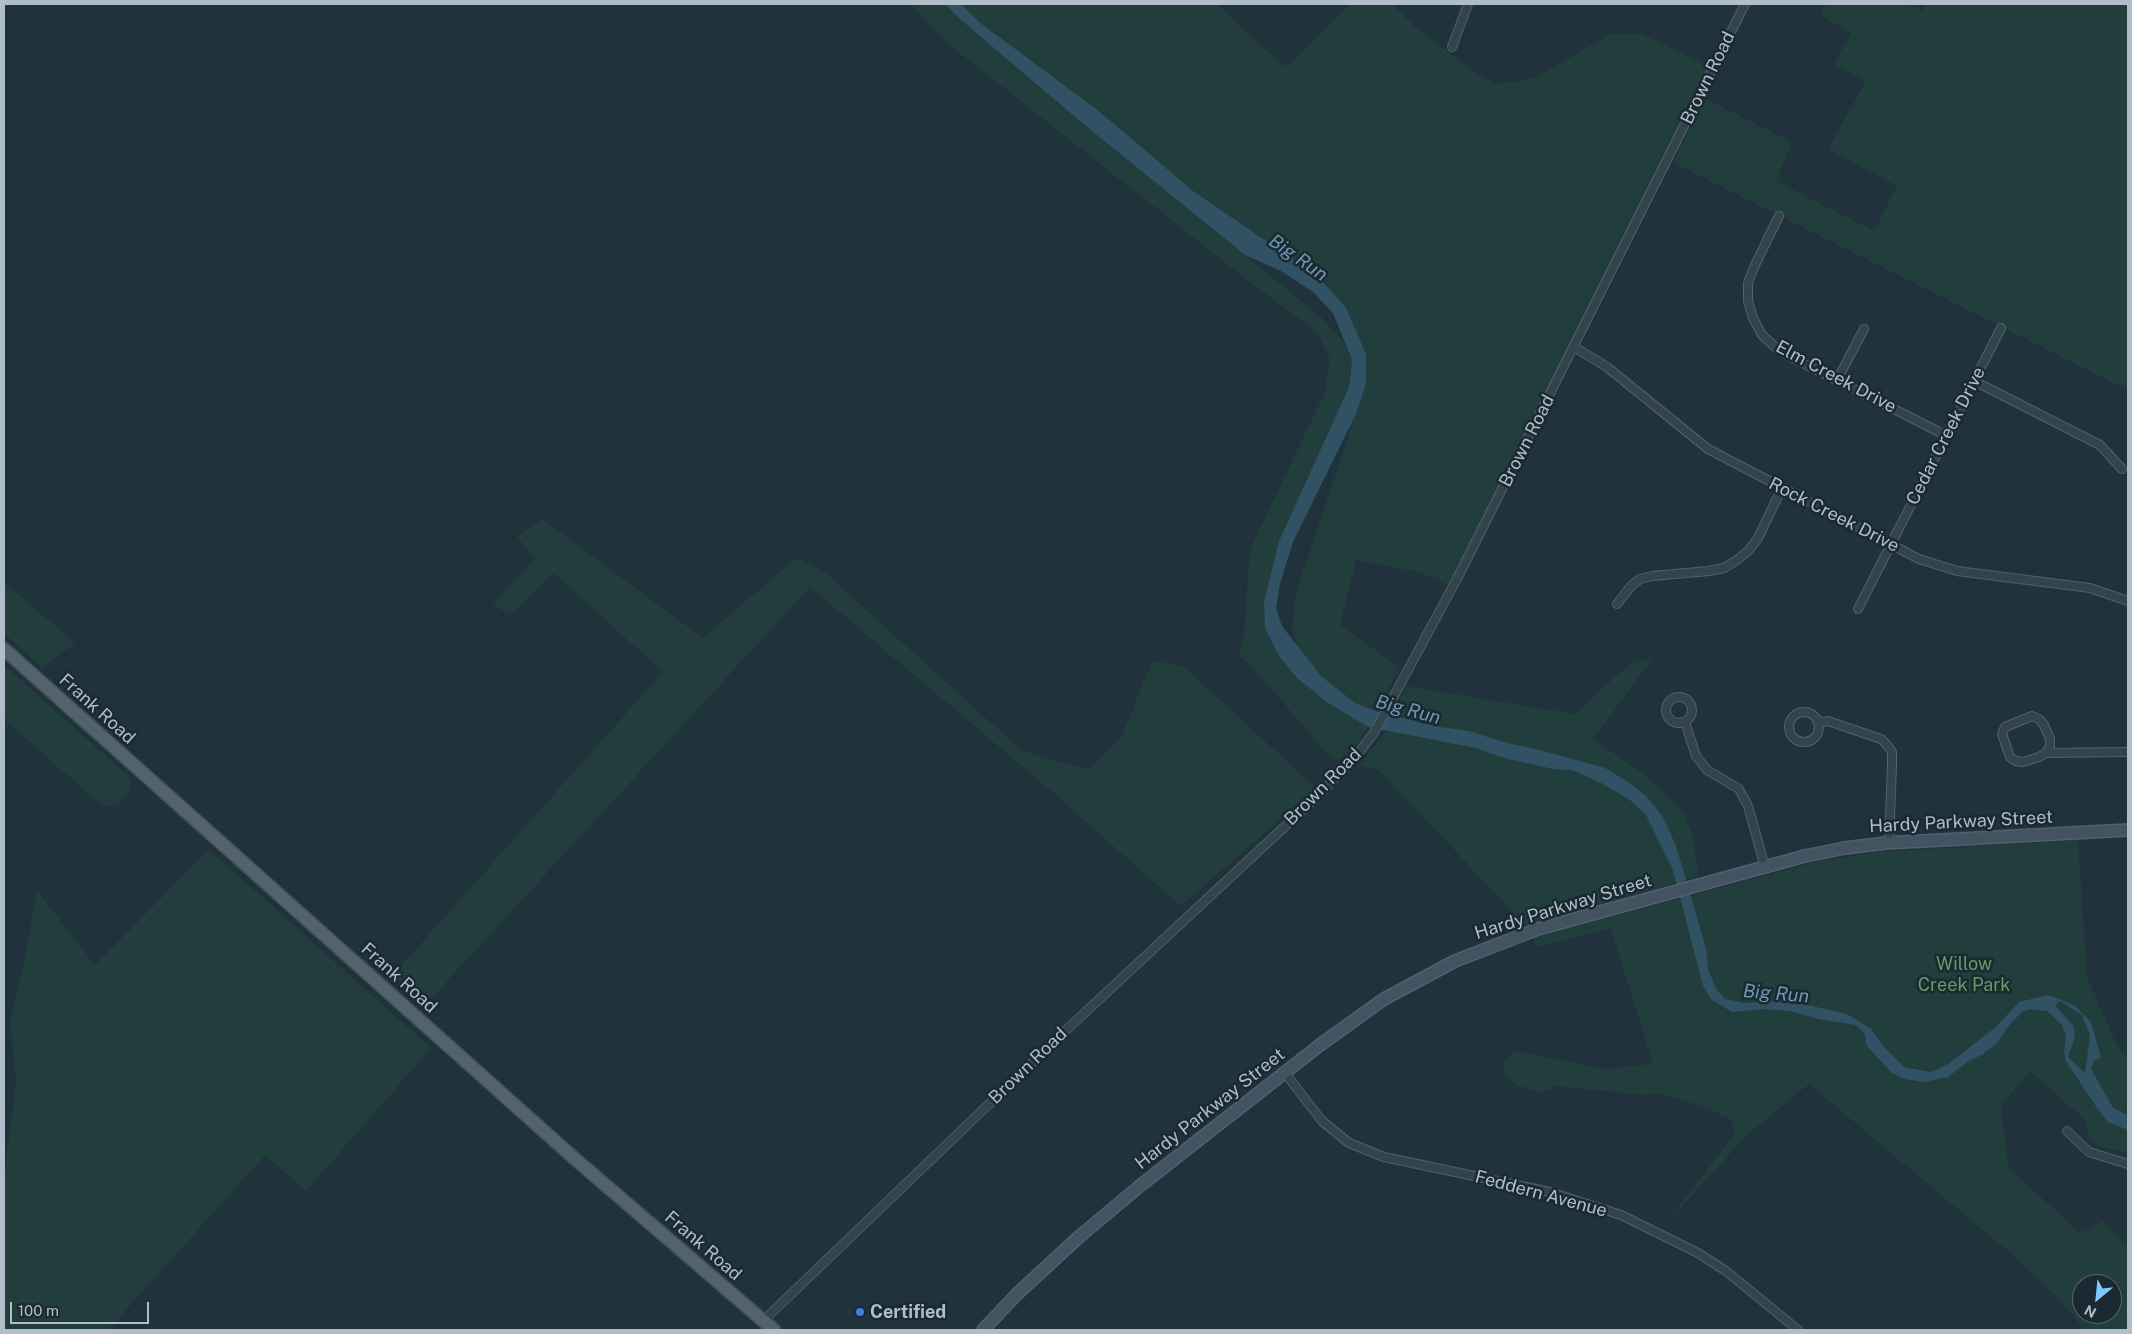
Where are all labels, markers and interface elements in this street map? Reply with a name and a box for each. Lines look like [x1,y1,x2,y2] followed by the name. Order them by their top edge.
[1676,28,1740,128] street label: Brown Road
[1264,230,1332,286] water label: Big Run
[1772,336,1900,418] street label: Elm Creek Drive
[1902,363,1990,509] street label: Cedar Creek Drive
[1495,391,1559,491] street label: Brown Road
[1765,473,1903,557] street label: Rock Creek Drive
[55,669,139,749] street label: Frank Road
[1373,690,1443,730] water label: Big Run
[1280,744,1366,830] street label: Brown Road
[1869,806,2053,838] street label: Hardy Parkway Street
[1472,870,1654,944] street label: Hardy Parkway Street
[357,938,441,1018] street label: Frank Road
[1918,953,2010,996] park label: Willow Creek Park
[1742,980,1810,1008] water label: Big Run
[984,1023,1072,1109] street label: Brown Road
[1131,1044,1289,1174] street label: Hardy Parkway Street
[1473,1166,1609,1222] street label: Feddern Avenue
[660,1207,746,1285] street label: Frank Road
[2072,1274,2122,1324] north arrow
[12,1292,151,1324] scale bar
[870,1301,946,1323] place label: Certified
[18,1302,59,1319] text: 100 m
[2082,1302,2099,1321] text: N
[854,1306,866,1318] marker: Certified

